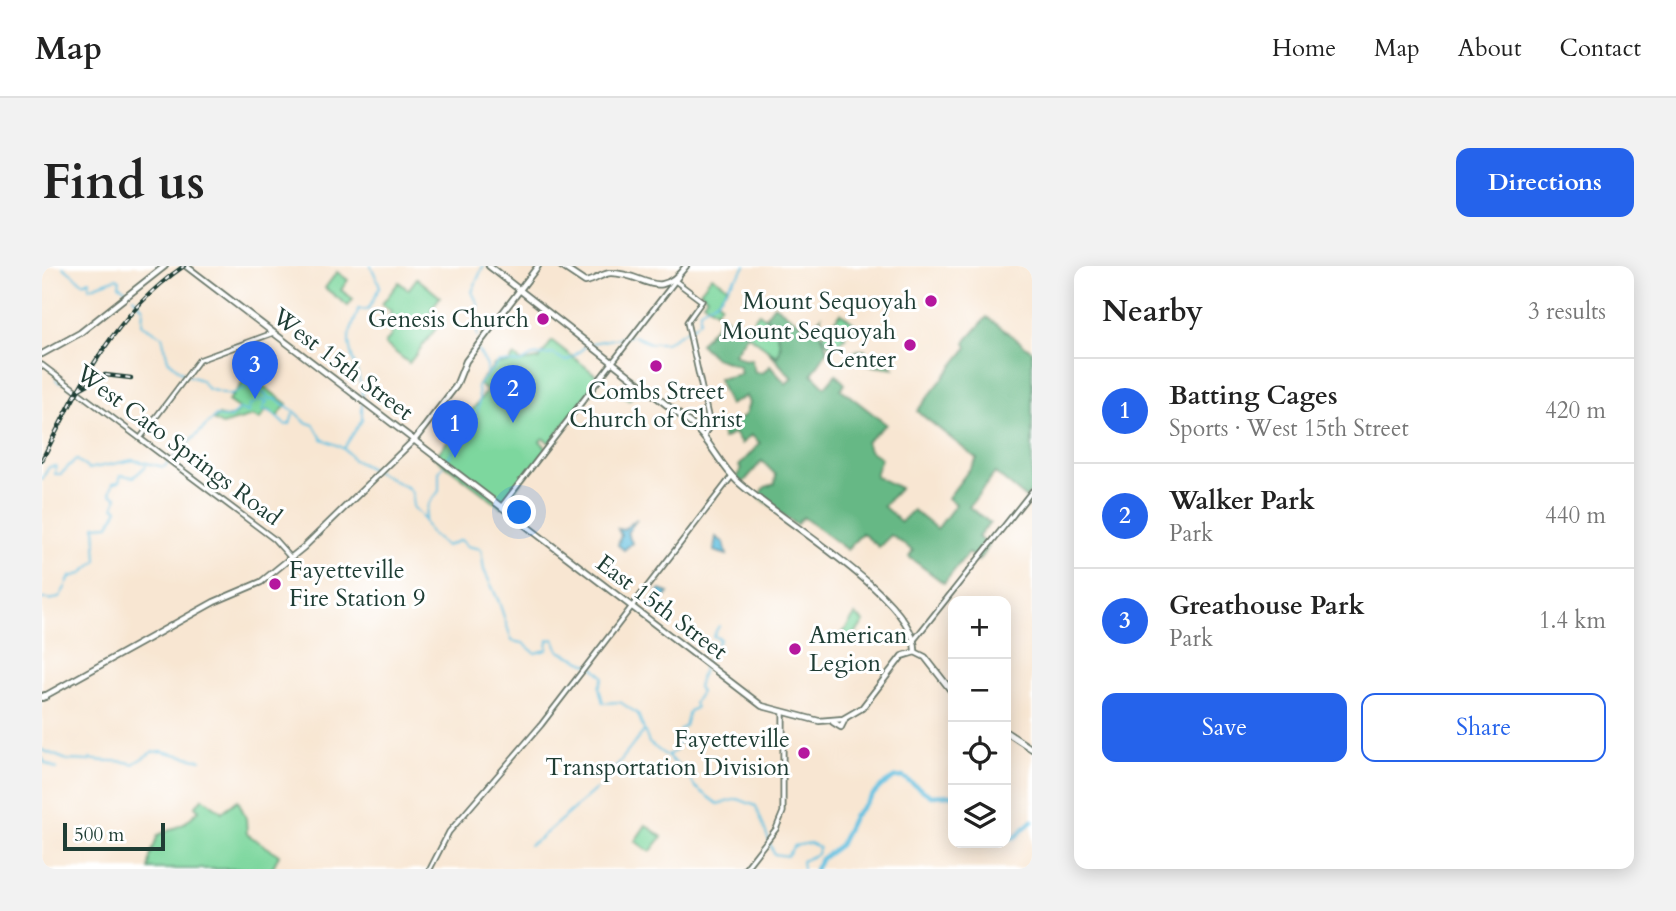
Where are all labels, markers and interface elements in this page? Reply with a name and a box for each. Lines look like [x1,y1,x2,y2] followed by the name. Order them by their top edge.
[35,26,102,71] text: Map
[1272,32,1336,65] text: Home
[1374,32,1420,65] text: Map
[1458,32,1522,65] text: About
[1560,32,1641,65] text: Contact
[1456,148,1634,217] button: Directions
[42,149,205,216] text: Find us
[742,285,917,318] place label: Mount Sequoyah
[1102,291,1203,332] text: Nearby
[923,293,939,309] marker: Mount Sequoyah
[1528,296,1606,327] text: 3 results
[264,300,420,429] street label: West 15th Street
[368,303,529,336] place label: Genesis Church
[535,311,551,327] marker: Genesis Church
[721,315,896,376] place label: Mount Sequoyah Center
[902,337,918,353] marker: Mount Sequoyah Center
[232,341,278,399] pin: 3
[68,356,289,534] street label: West Cato Springs Road
[648,358,664,374] marker: Combs Street Church of Christ
[490,365,536,423] pin: 2
[569,375,743,436] place label: Combs Street Church of Christ
[1169,378,1338,413] text: Batting Cages
[1119,395,1131,426] text: 1
[1545,395,1606,426] text: 420 m
[432,400,478,458] pin: 1
[1169,413,1409,444] text: Sports · West 15th Street
[1169,483,1315,518] text: Walker Park
[502,495,536,529] your location
[1119,500,1131,531] text: 2
[1545,500,1606,531] text: 440 m
[1169,518,1213,549] text: Park
[589,547,735,668] street label: East 15th Street
[289,554,425,615] place label: Fayetteville Fire Station 9
[267,576,283,592] marker: Fayetteville Fire Station 9
[1169,588,1365,623] text: Greathouse Park
[948,596,1011,848] map controls
[948,596,1011,659] button: +
[1119,605,1131,636] text: 3
[1539,605,1606,636] text: 1.4 km
[809,619,908,680] place label: American Legion
[1169,623,1213,654] text: Park
[787,641,803,657] marker: American Legion
[948,659,1011,722] button: −
[1102,693,1347,762] button: Save
[1361,693,1606,762] button: Share
[948,722,1011,785] button: locate
[545,723,790,784] place label: Fayetteville Transportation Division
[796,745,812,761] marker: Fayetteville Transportation Division
[948,785,1011,848] button: layers
[63,820,164,852] scale bar
[74,822,124,848] text: 500 m

